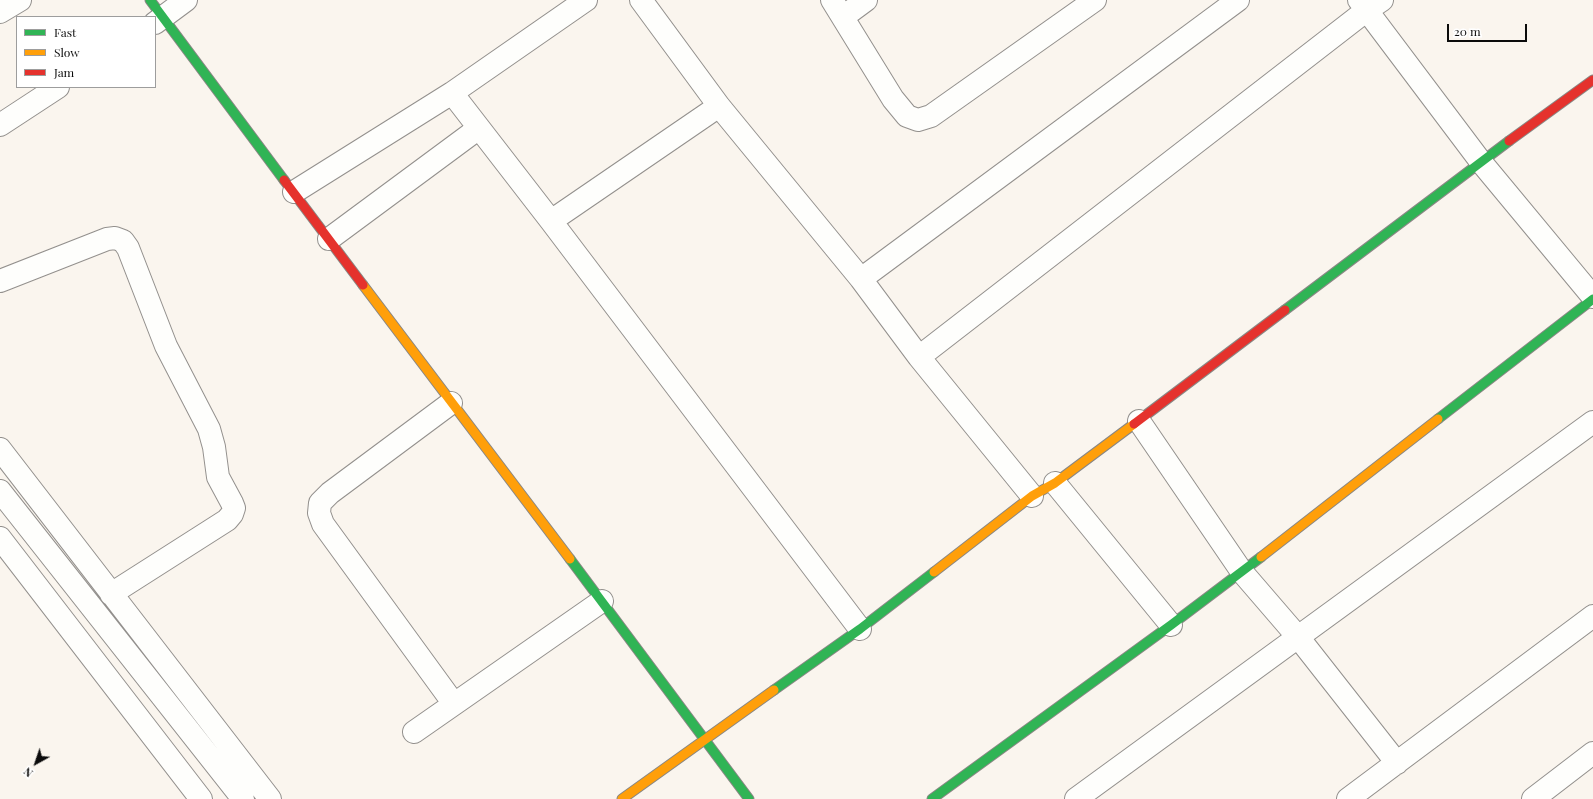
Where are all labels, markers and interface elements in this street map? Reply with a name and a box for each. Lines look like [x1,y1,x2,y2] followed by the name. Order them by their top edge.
[16,16,156,88] legend
[1449,16,1529,42] scale bar
[1454,23,1481,39] text: 20 m
[54,24,76,40] text: Fast
[54,44,80,60] text: Slow
[54,64,74,80] text: Jam
[16,743,56,783] north arrow
[20,764,36,781] text: N

